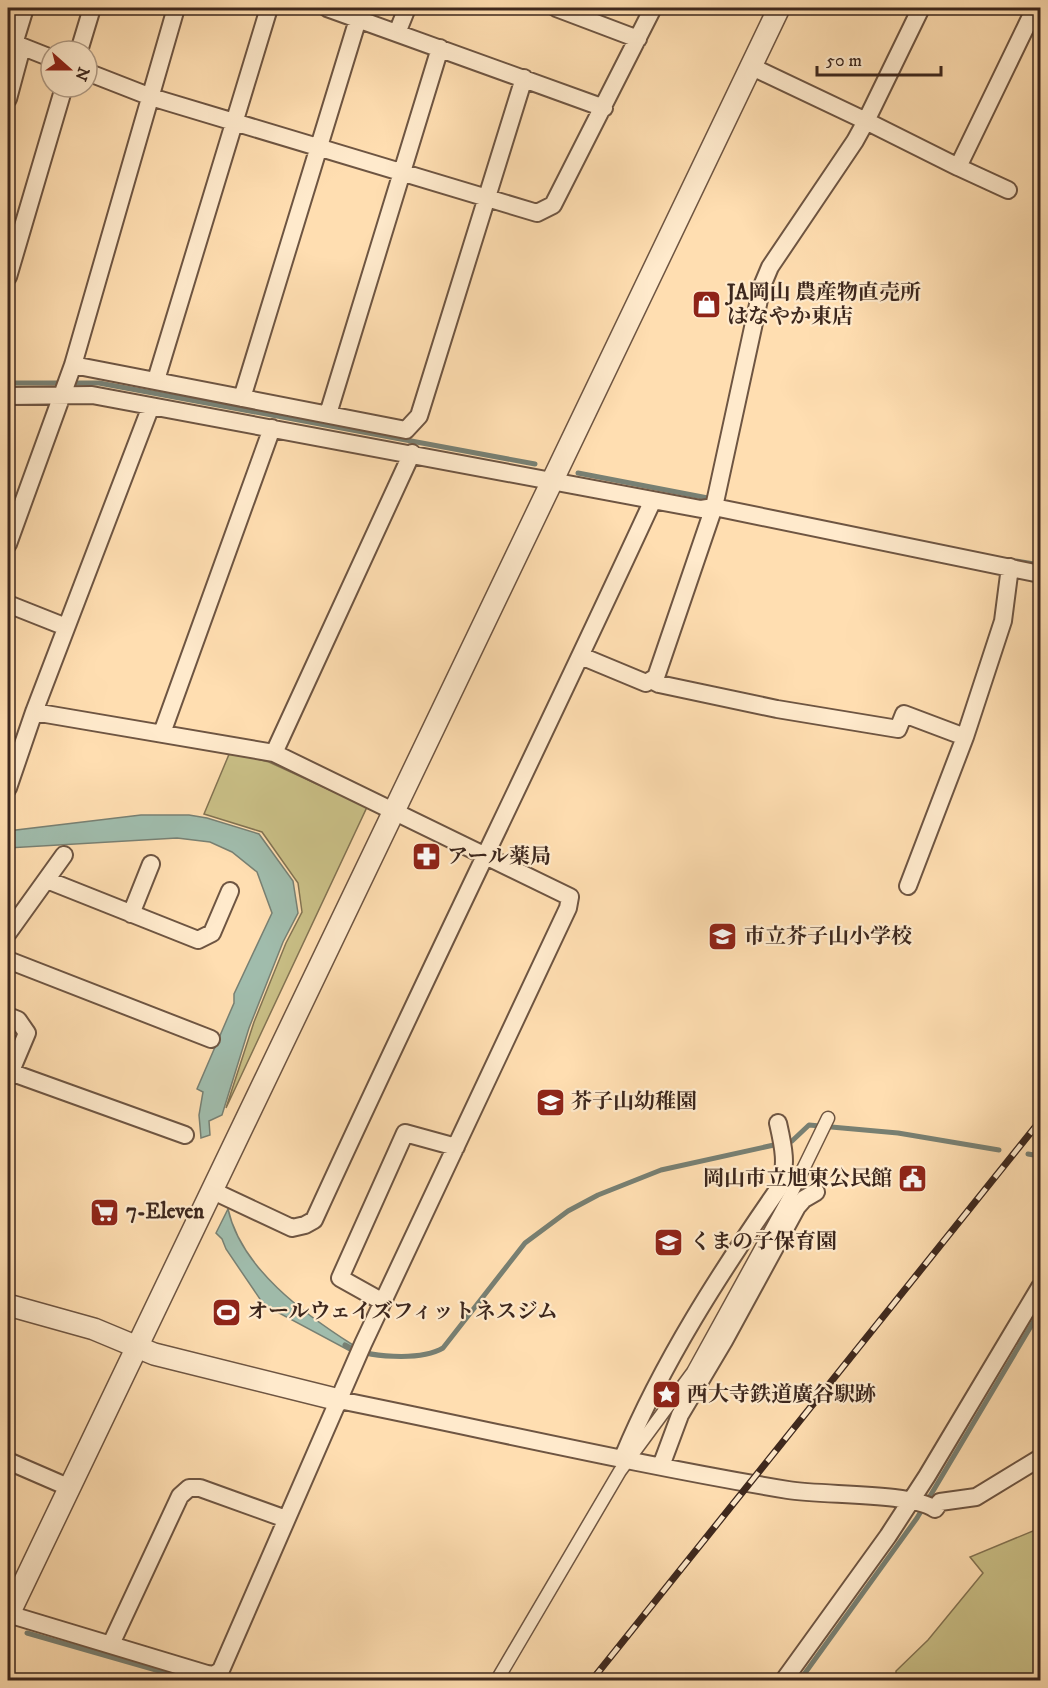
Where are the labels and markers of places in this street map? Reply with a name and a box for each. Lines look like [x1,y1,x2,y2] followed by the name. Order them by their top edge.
[725,280,921,330] place label: JA岡山 農産物直売所 はなやか東店
[690,289,722,321] shop icon: JA岡山 農産物直売所 はなやか東店
[410,841,442,873] pharmacy icon: アール薬局
[447,844,551,870] place label: アール薬局
[707,921,739,953] school or university icon: 市立芥子山小学校
[744,924,912,950] place label: 市立芥子山小学校
[534,1086,566,1118] school or university icon: 芥子山幼稚園
[571,1089,697,1115] place label: 芥子山幼稚園
[897,1163,929,1195] public building icon: 岡山市立旭東公民館
[703,1166,892,1192] place label: 岡山市立旭東公民館
[89,1196,121,1228] supermarket icon: 7-Eleven
[126,1199,205,1225] place label: 7-Eleven
[653,1226,685,1258] school or university icon: くまの子保育園
[690,1229,837,1255] place label: くまの子保育園
[210,1296,242,1328] sports icon: オールウェイズフィットネスジム
[247,1299,558,1325] place label: オールウェイズフィットネスジム
[650,1379,682,1411] place icon: 西大寺鉄道廣谷駅跡
[687,1382,876,1408] place label: 西大寺鉄道廣谷駅跡

